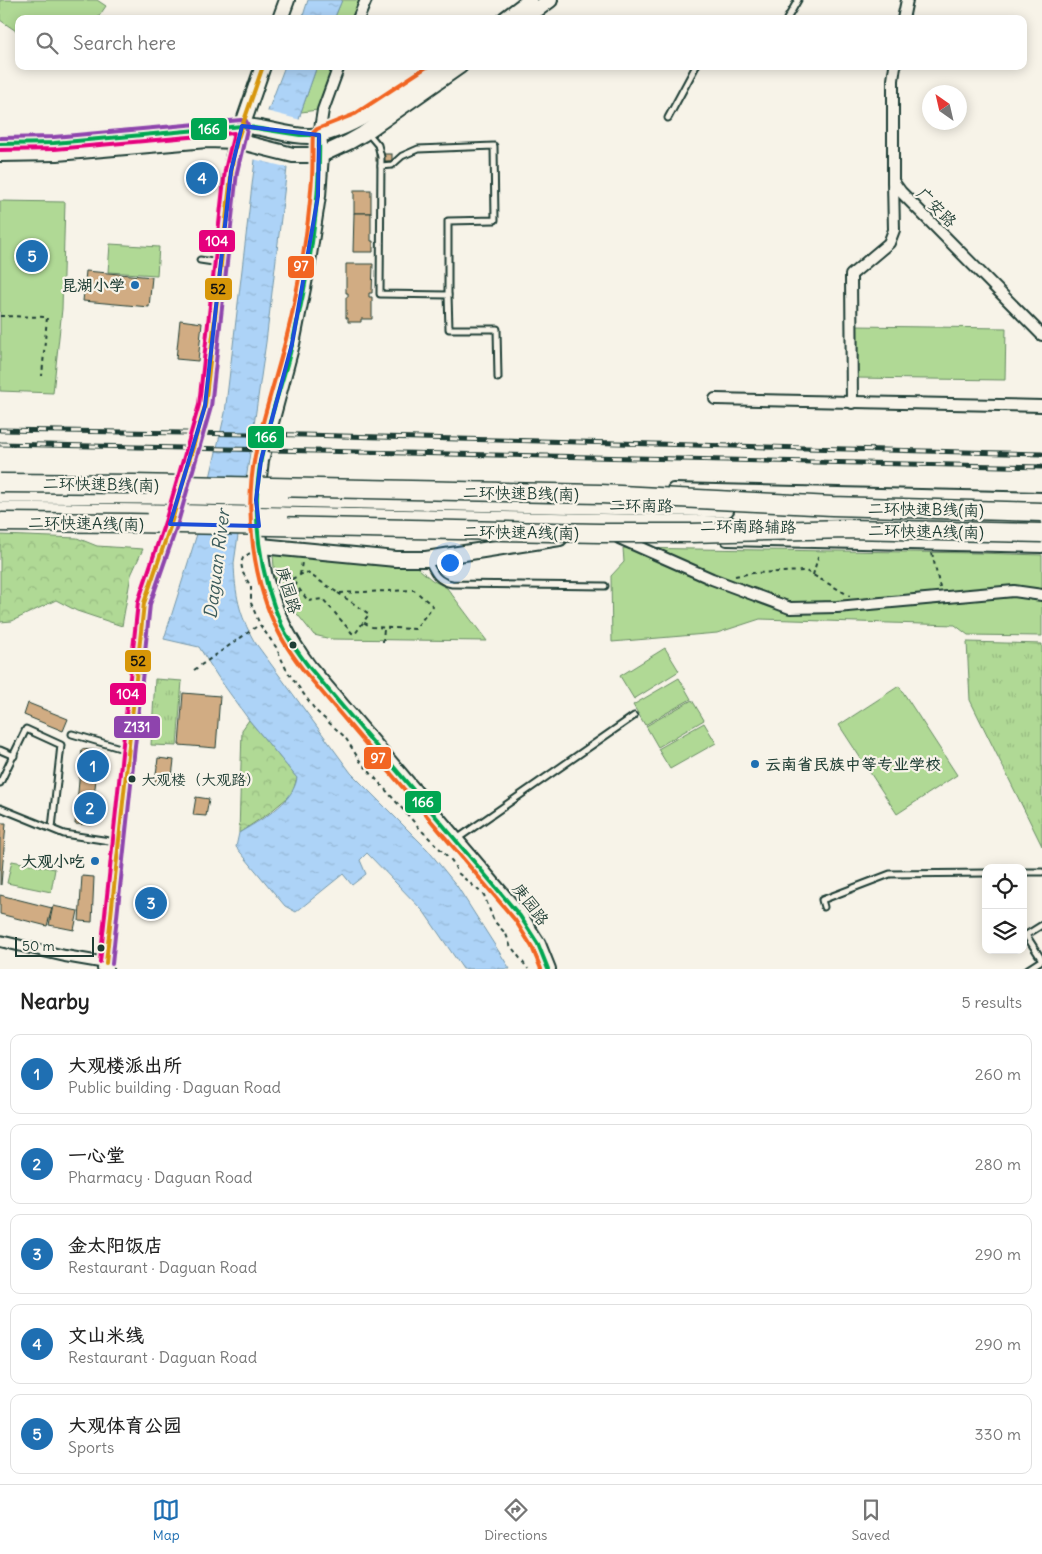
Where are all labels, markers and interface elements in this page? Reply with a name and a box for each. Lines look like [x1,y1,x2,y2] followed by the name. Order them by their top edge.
[15,15,1027,70] search box
[33,29,61,57] icon: search
[73,31,176,55] text: Search here
[922,85,967,130] north arrow
[190,117,228,141] line badge: 166
[198,120,220,138] text: 166
[186,159,218,197] pin: 4
[913,183,961,231] street label: 广安路
[198,229,236,253] line badge: 104
[206,232,228,250] text: 104
[16,237,48,275] pin: 5
[287,255,315,279] line badge: 97
[294,257,309,275] text: 97
[61,275,125,295] place label: 昆湖小学
[204,277,233,301] line badge: 52
[129,279,141,291] marker: 昆湖小学
[210,280,226,298] text: 52
[247,425,285,449] line badge: 166
[255,428,277,446] text: 166
[43,473,159,495] street label: 二环快速B线(南)
[463,482,579,504] street label: 二环快速B线(南)
[609,494,673,516] street label: 二环南路
[868,498,984,520] street label: 二环快速B线(南)
[198,505,235,620] water label: Daguan River
[28,512,144,534] street label: 二环快速A线(南)
[700,515,796,537] street label: 二环南路辅路
[868,520,984,542] street label: 二环快速A线(南)
[463,521,579,543] street label: 二环快速A线(南)
[437,550,463,576] your location
[272,564,306,616] street label: 庚园路
[288,640,298,650] unlabelled marker
[124,649,152,673] line badge: 52
[130,652,146,670] text: 52
[109,682,147,706] line badge: 104
[117,685,139,703] text: 104
[113,715,161,739] line badge: Z131
[124,718,150,736] text: Z131
[363,746,392,770] line badge: 97
[77,747,109,785] pin: 1
[371,749,386,767] text: 97
[765,754,941,774] place label: 云南省民族中等专业学校
[749,758,761,770] marker: 云南省民族中等专业学校
[141,770,261,789] place label: 大观楼（大观路）
[127,774,137,784] marker: 大观楼（大观路）
[74,789,106,827] pin: 2
[404,790,442,814] line badge: 166
[412,793,434,811] text: 166
[21,851,85,871] place label: 大观小吃
[89,855,101,867] marker: 大观小吃
[982,864,1027,954] map controls
[982,864,1027,909] button: locate
[509,879,553,929] street label: 庚园路
[135,884,167,922] pin: 3
[982,909,1027,954] button: layers
[15,934,94,957] scale bar
[22,937,55,955] text: 50 m
[96,943,106,953] unlabelled marker
[20,988,90,1015] text: Nearby
[961,992,1022,1012] text: 5 results
[68,1053,182,1077] text: 大观楼派出所
[34,1064,40,1084] text: 1
[975,1064,1021,1084] text: 260 m
[68,1077,281,1097] text: Public building · Daguan Road
[68,1143,125,1167] text: 一心堂
[33,1154,41,1174] text: 2
[975,1154,1021,1174] text: 280 m
[68,1167,252,1187] text: Pharmacy · Daguan Road
[68,1233,163,1257] text: 金太阳饭店
[32,1244,42,1264] text: 3
[975,1244,1021,1264] text: 290 m
[68,1257,257,1277] text: Restaurant · Daguan Road
[68,1323,144,1347] text: 文山米线
[32,1334,42,1354] text: 4
[975,1334,1021,1354] text: 290 m
[68,1347,257,1367] text: Restaurant · Daguan Road
[68,1413,182,1437] text: 大观体育公园
[32,1424,42,1444] text: 5
[974,1424,1021,1444] text: 330 m
[68,1437,114,1457] text: Sports
[152,1496,180,1544] tab: Map
[484,1496,547,1544] tab: Directions
[852,1496,890,1544] tab: Saved

